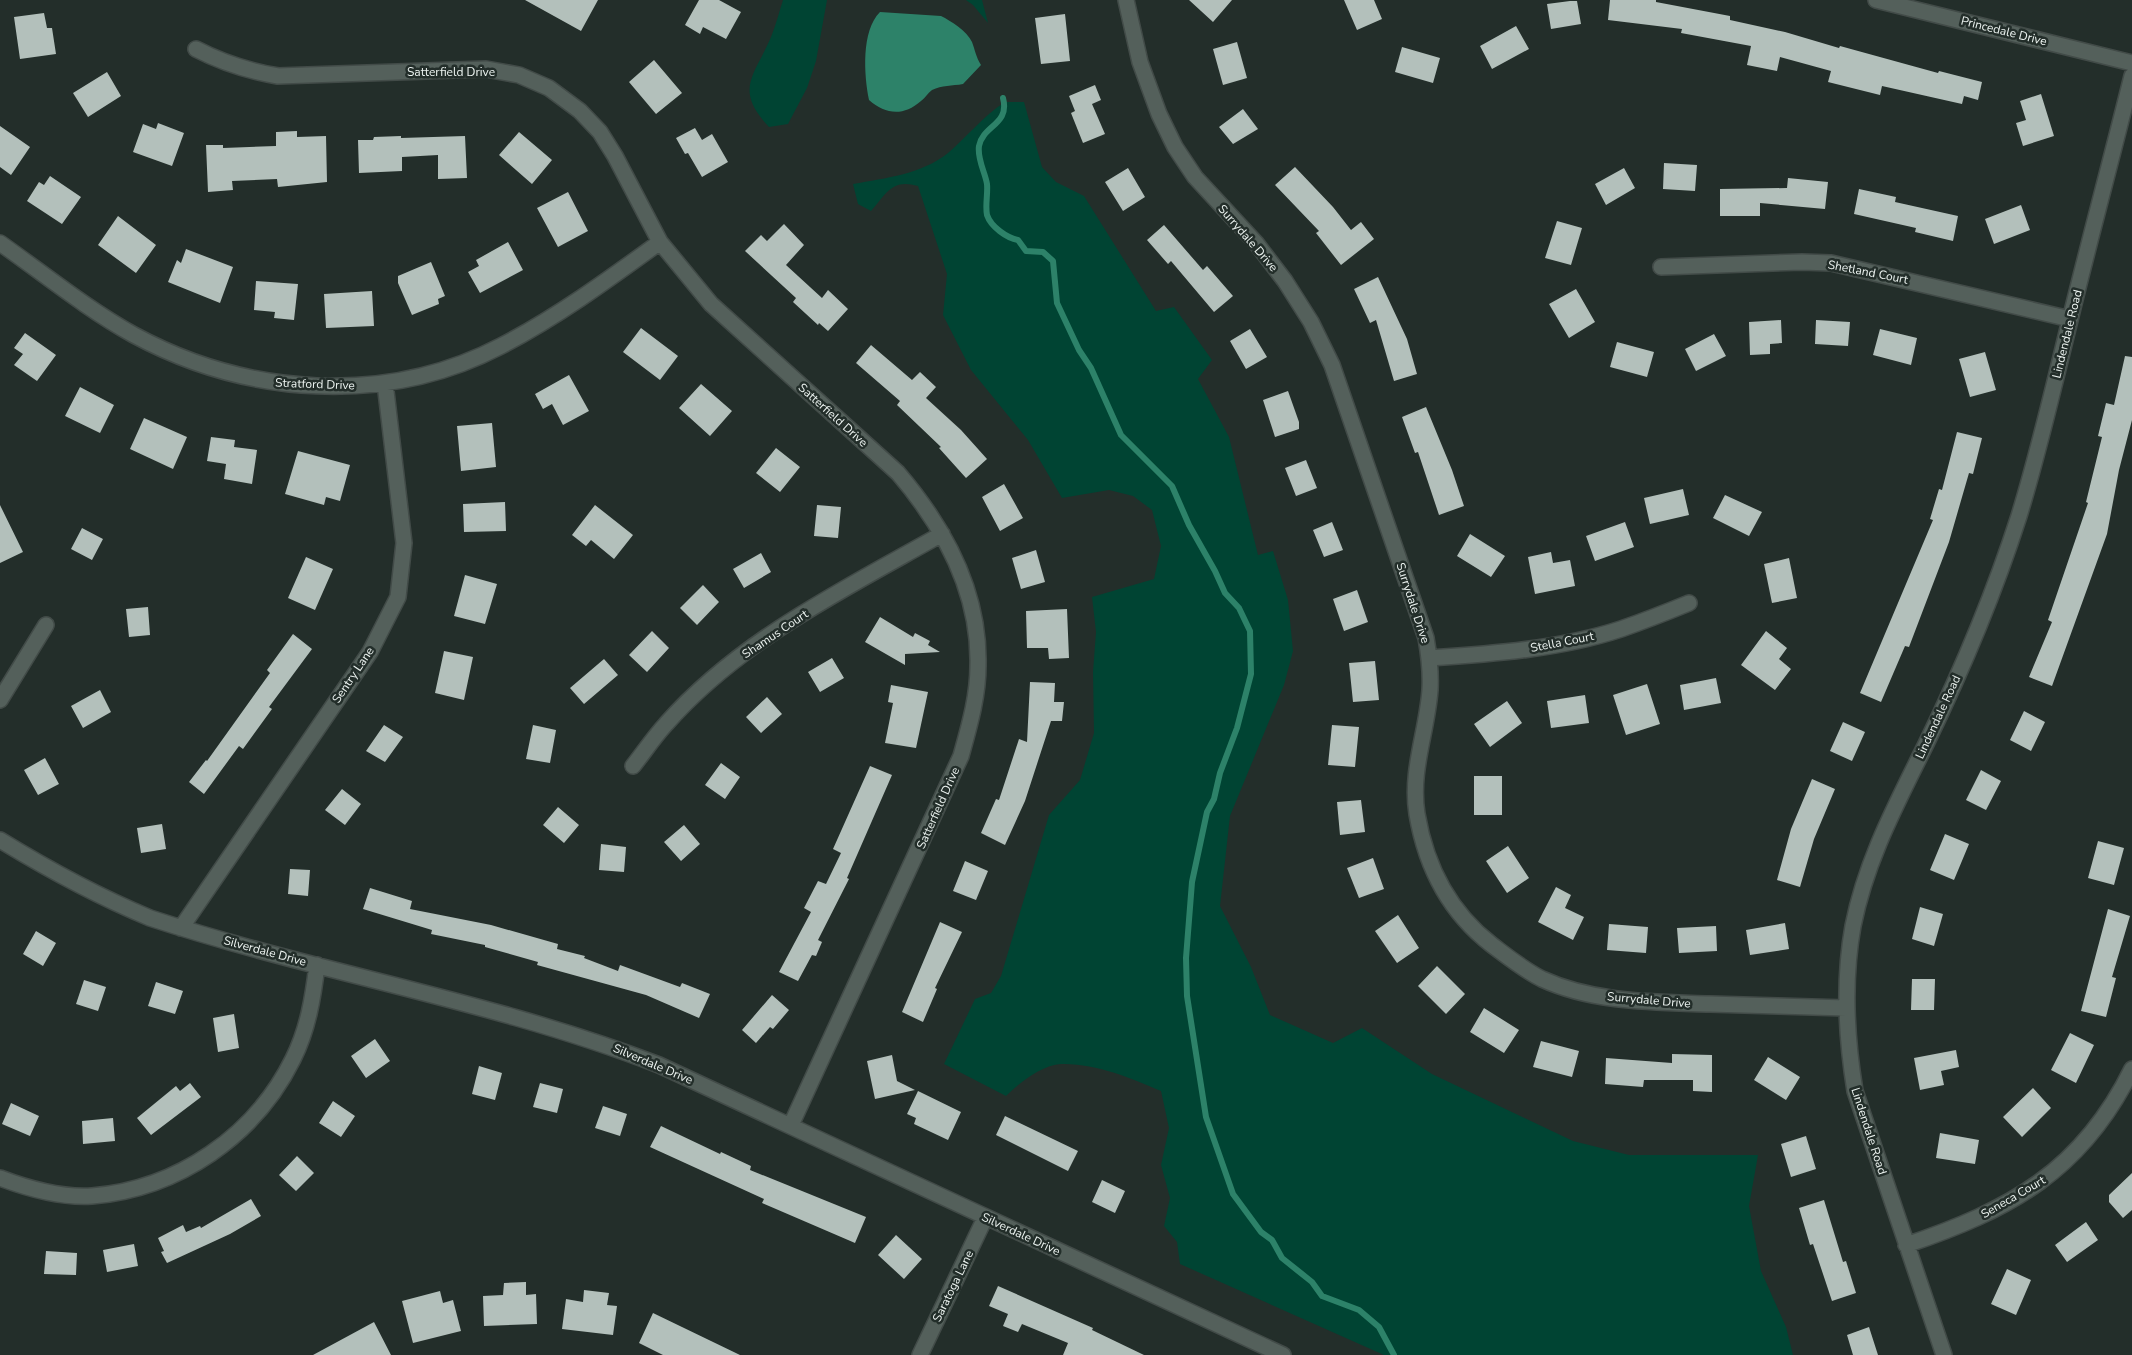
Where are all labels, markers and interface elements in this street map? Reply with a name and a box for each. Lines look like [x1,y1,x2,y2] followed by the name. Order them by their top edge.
[1959,13,2049,49] street label: Princedale Drive
[407,64,495,80] street label: Satterfield Drive
[1214,201,1282,275] street label: Surrydale Drive
[1826,256,1910,288] street label: Shetland Court
[2048,288,2086,380] street label: Lindendale Road
[275,375,355,393] street label: Stratford Drive
[795,380,871,450] street label: Satterfield Drive
[1392,561,1434,645] street label: Surrydale Drive
[739,606,812,662] street label: Shamus Court
[1529,628,1596,656] street label: Stella Court
[328,644,378,706] street label: Sentry Lane
[1912,673,1964,761] street label: Lindendale Road
[913,765,963,851] street label: Satterfield Drive
[222,932,308,970] street label: Silverdale Drive
[1607,988,1691,1012] street label: Surrydale Drive
[611,1040,695,1088] street label: Silverdale Drive
[1847,1085,1891,1177] street label: Lindendale Road
[1978,1172,2049,1222] street label: Seneca Court
[979,1209,1063,1259] street label: Silverdale Drive
[929,1248,977,1324] street label: Saratoga Lane

